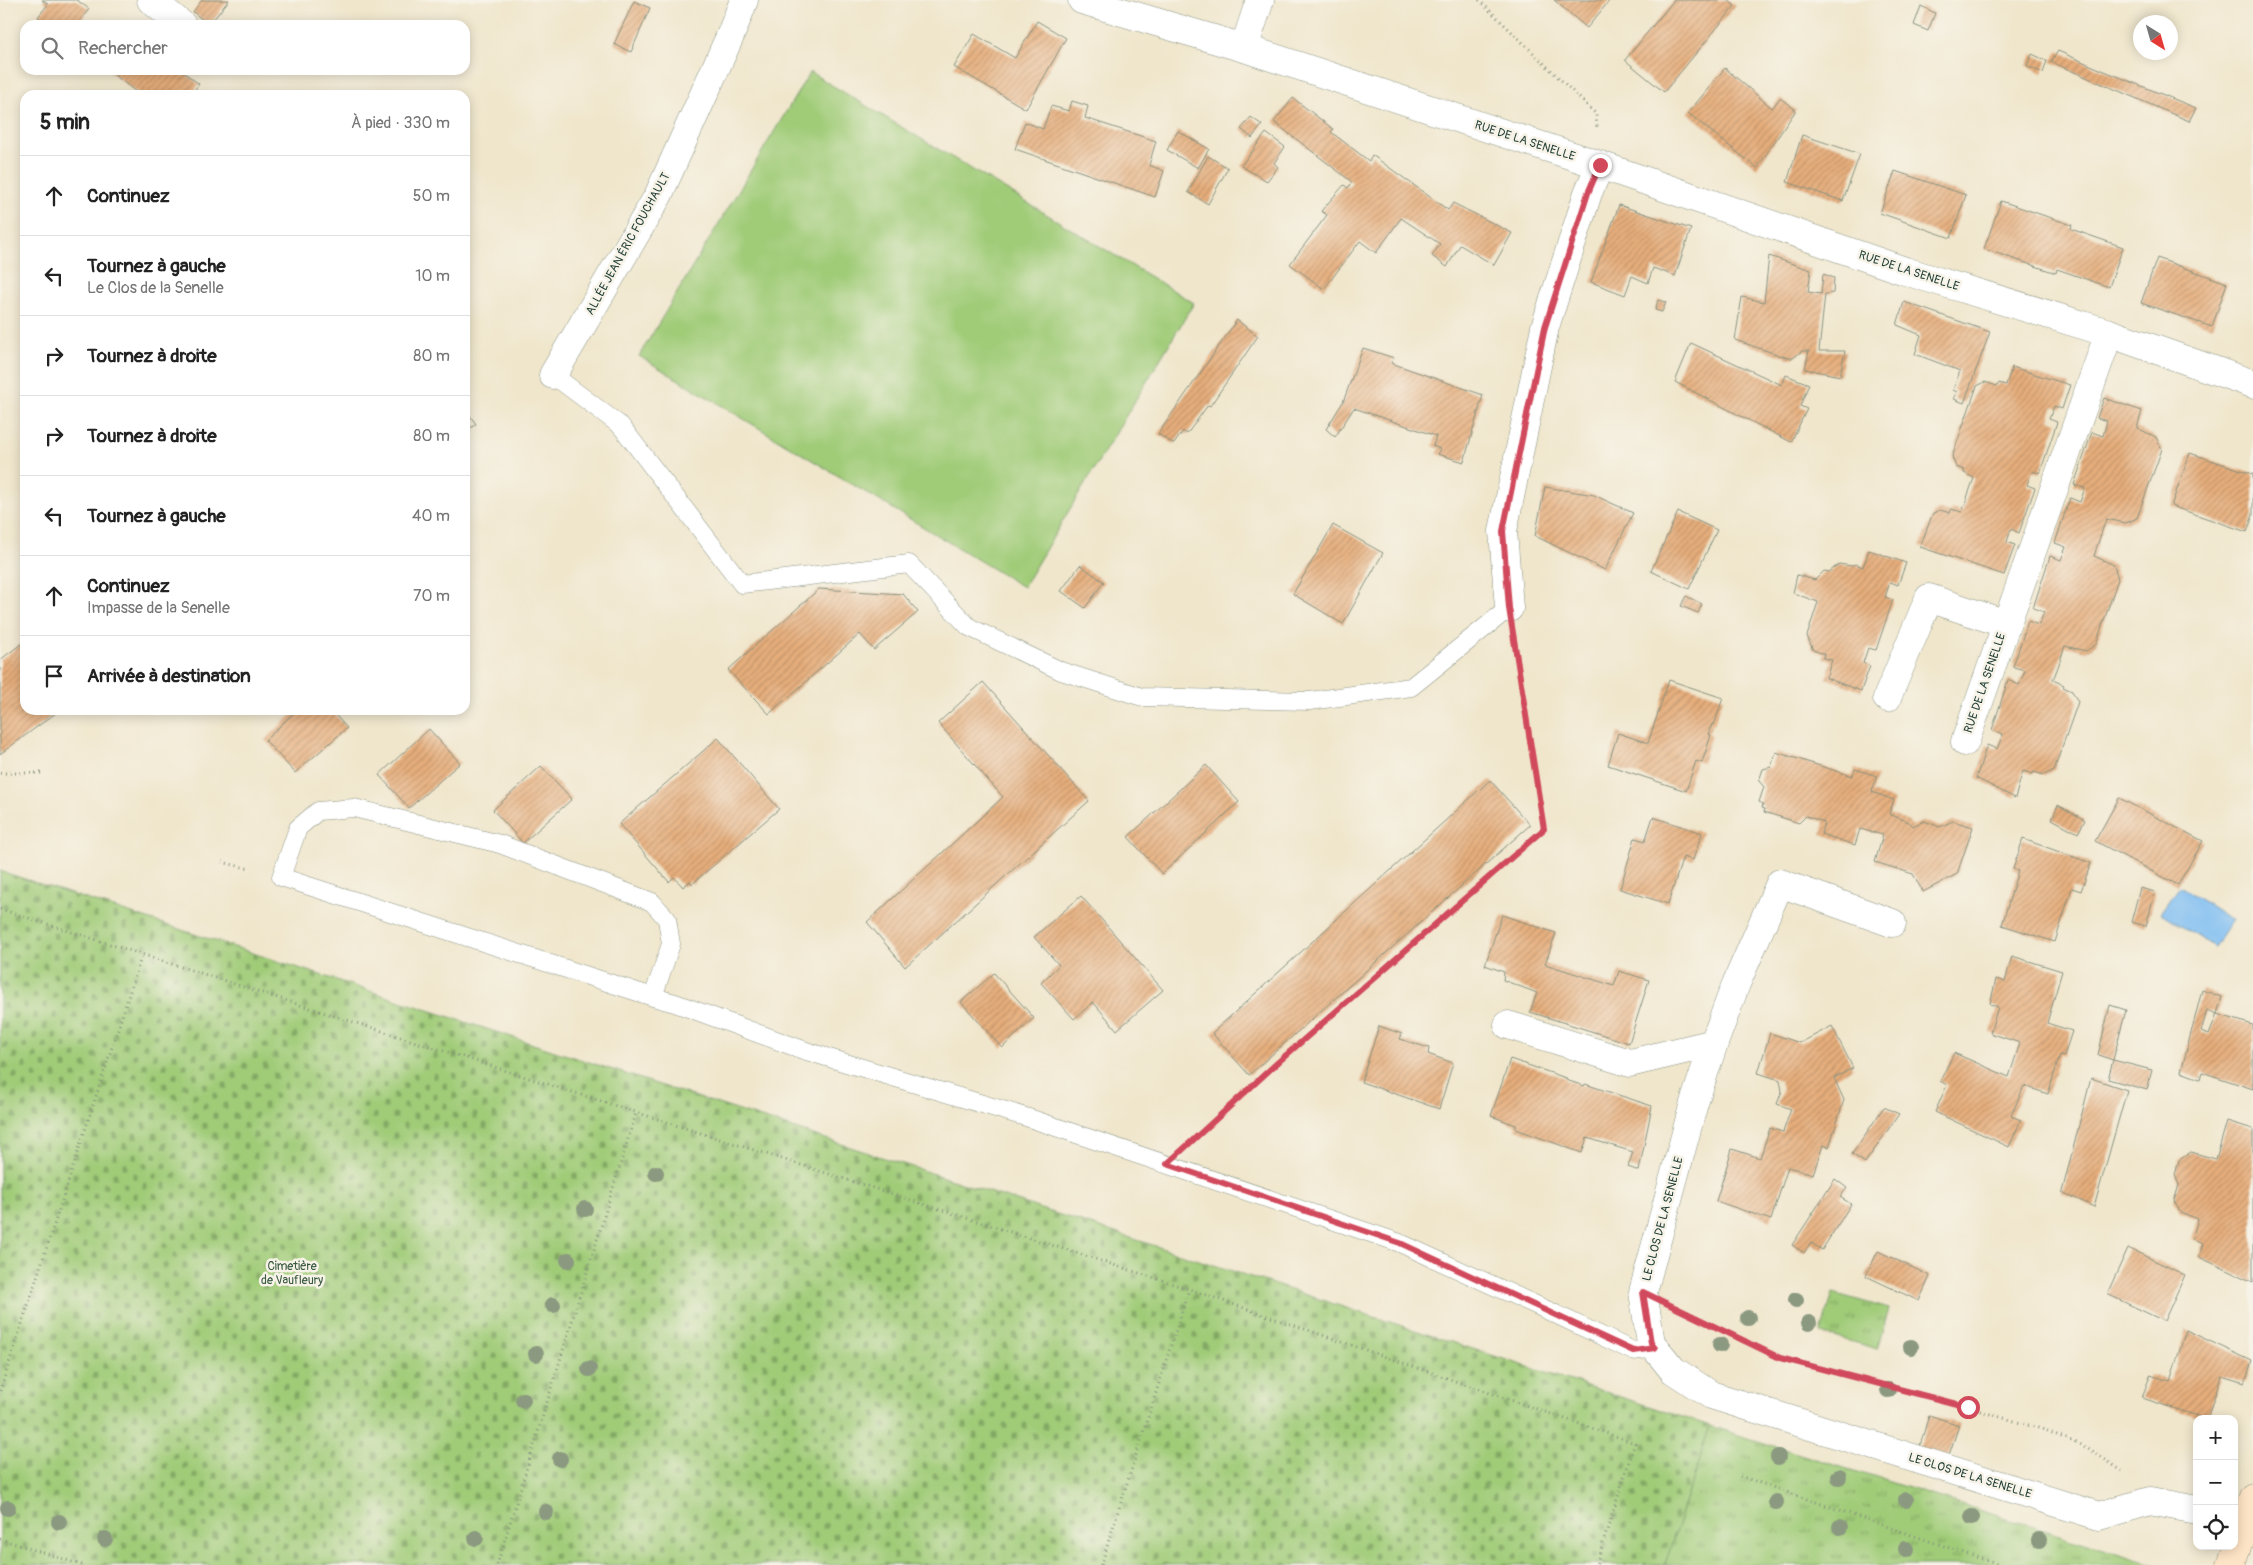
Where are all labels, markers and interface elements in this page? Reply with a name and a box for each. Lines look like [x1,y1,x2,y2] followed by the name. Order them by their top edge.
[2133,15,2178,60] north arrow
[20,20,470,75] search box
[38,34,66,62] icon: search
[78,36,168,60] text: Rechercher
[40,109,90,136] text: 5 min
[351,113,450,133] text: À pied · 330 m
[1473,118,1577,164] street label: RUE DE LA SENELLE
[1589,154,1612,177] route end
[582,169,674,318] street label: ALLÉE JEAN ÉRIC FOUCHAULT
[40,182,68,210] icon: ahead
[87,184,170,208] text: Continuez
[413,186,450,206] text: 50 m
[1857,248,1961,294] street label: RUE DE LA SENELLE
[87,254,226,278] text: Tournez à gauche
[40,262,68,290] icon: left
[415,266,450,286] text: 10 m
[87,278,224,298] text: Le Clos de la Senelle
[40,342,68,370] icon: right
[87,344,217,368] text: Tournez à droite
[413,346,450,366] text: 80 m
[40,422,68,450] icon: right
[87,424,217,448] text: Tournez à droite
[413,426,450,446] text: 80 m
[40,502,68,530] icon: left
[87,504,226,528] text: Tournez à gauche
[412,506,450,526] text: 40 m
[87,574,170,598] text: Continuez
[40,582,68,610] icon: ahead
[413,586,450,606] text: 70 m
[87,598,230,618] text: Impasse de la Senelle
[1961,631,2009,735] street label: RUE DE LA SENELLE
[40,662,68,690] icon: arrive
[87,664,251,688] text: Arrivée à destination
[1639,1155,1687,1283] street label: LE CLOS DE LA SENELLE
[261,1259,323,1288] park label: Cimetière de Vaufleury
[1957,1396,1980,1419] route start
[2193,1415,2238,1550] map controls
[2193,1415,2238,1460] button: +
[1907,1450,2033,1502] street label: LE CLOS DE LA SENELLE
[2193,1460,2238,1505] button: −
[2193,1505,2238,1550] button: locate

